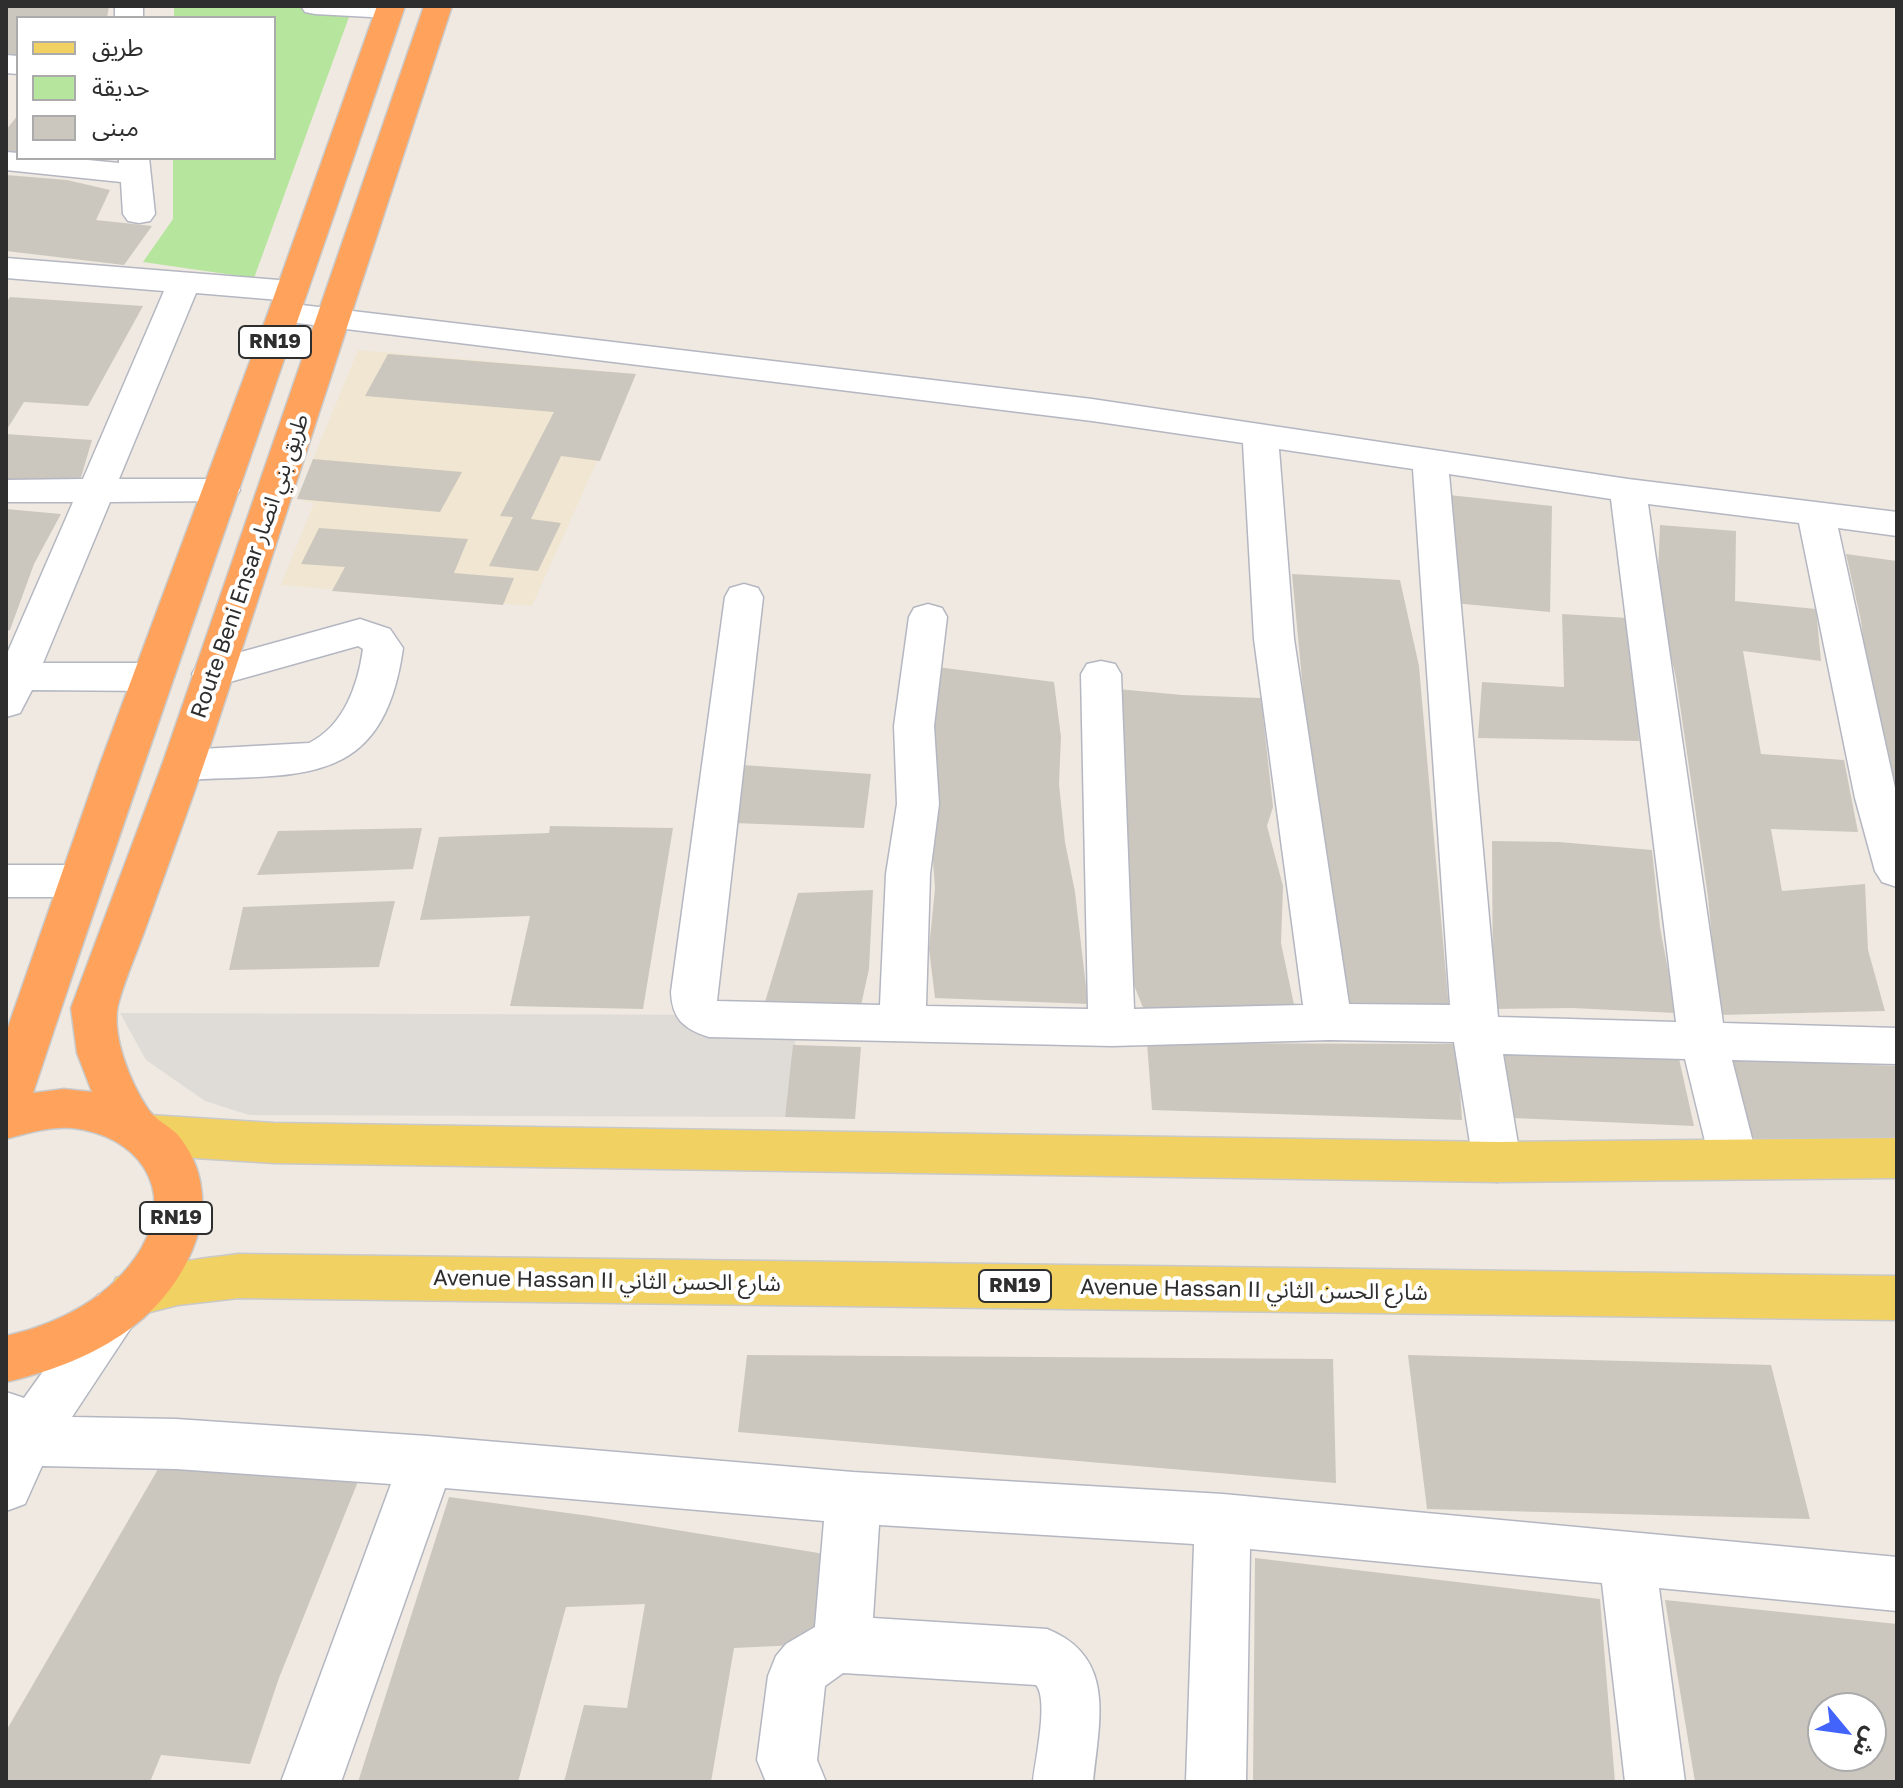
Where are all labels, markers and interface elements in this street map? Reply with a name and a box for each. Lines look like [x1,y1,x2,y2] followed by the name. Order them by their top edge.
[16,16,276,160] legend
[92,32,144,61] text: طريق
[92,72,150,101] text: حديقة
[92,112,139,141] text: مبنى
[239,326,311,358] road number: RN19
[185,410,315,722] street label: Route Beni Ensar طريق بني انصار
[140,1202,212,1234] road number: RN19
[433,1265,781,1297] street label: Avenue Hassan II شارع الحسن الثاني
[979,1270,1051,1302] road number: RN19
[1080,1274,1428,1306] street label: Avenue Hassan II شارع الحسن الثاني
[1807,1692,1887,1772] north arrow
[1848,1723,1886,1763] text: ش

